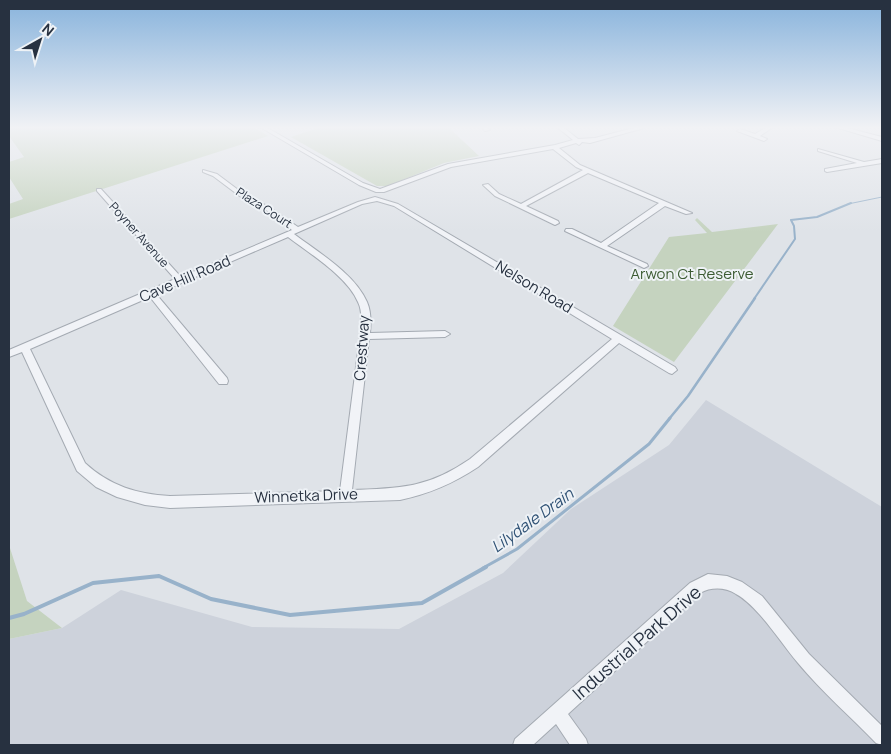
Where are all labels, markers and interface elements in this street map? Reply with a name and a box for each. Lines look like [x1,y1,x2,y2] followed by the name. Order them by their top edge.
[15,15,65,65] north arrow
[39,19,58,40] text: N
[233,183,296,232] street label: Plaza Court
[106,198,173,271] street label: Poyner Avenue
[136,250,234,307] street label: Cave Hill Road
[492,255,577,318] street label: Nelson Road
[630,263,754,284] park label: Arwon Ct Reserve
[349,314,374,381] street label: Crestway
[486,482,578,557] water label: Lilydale Drain
[254,483,358,508] street label: Winnetka Drive
[567,580,706,705] street label: Industrial Park Drive

